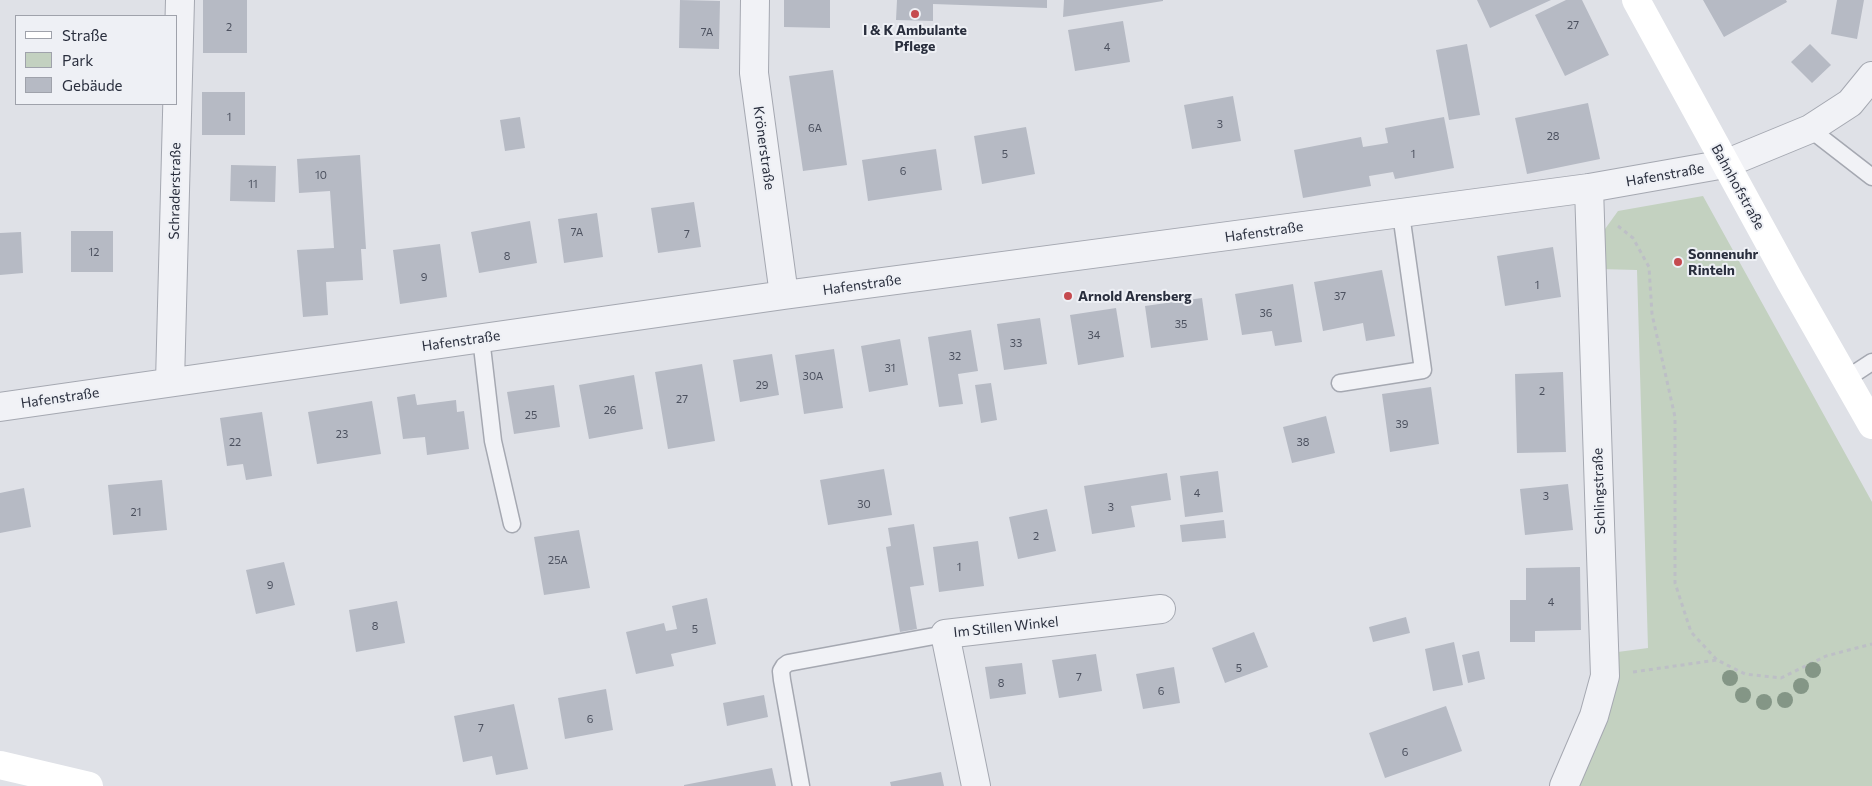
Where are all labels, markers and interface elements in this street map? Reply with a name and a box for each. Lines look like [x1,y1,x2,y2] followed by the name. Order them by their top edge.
[909,8,921,20] marker: I & K Ambulante Pflege
[15,15,178,105] legend
[1567,18,1579,32] house number: 27
[226,20,232,34] house number: 2
[863,22,967,54] place label: I & K Ambulante Pflege
[701,25,713,39] house number: 7A
[62,26,108,44] text: Straße
[1104,40,1110,54] house number: 4
[62,51,93,69] text: Park
[62,76,123,94] text: Gebäude
[750,105,778,191] street label: Krönerstraße
[227,110,231,124] house number: 1
[1217,117,1223,131] house number: 3
[808,121,822,135] house number: 6A
[1547,129,1559,143] house number: 28
[166,142,184,240] street label: Schraderstraße
[1708,142,1768,232] street label: Bahnhofstraße
[1002,147,1008,161] house number: 5
[1411,147,1415,161] house number: 1
[1625,160,1705,190] street label: Hafenstraße
[900,164,906,178] house number: 6
[315,168,327,182] house number: 10
[248,177,258,191] house number: 11
[1224,218,1304,246] street label: Hafenstraße
[571,225,583,239] house number: 7A
[684,227,690,241] house number: 7
[89,245,99,259] house number: 12
[1688,246,1758,278] place label: Sonnenuhr Rinteln
[504,249,510,263] house number: 8
[1672,256,1684,268] marker: Sonnenuhr Rinteln
[421,270,427,284] house number: 9
[822,271,902,299] street label: Hafenstraße
[1535,278,1539,292] house number: 1
[1078,288,1192,304] place label: Arnold Arensberg
[1334,289,1346,303] house number: 37
[1062,290,1074,302] marker: Arnold Arensberg
[1260,306,1272,320] house number: 36
[1175,317,1187,331] house number: 35
[421,327,501,355] street label: Hafenstraße
[1088,328,1100,342] house number: 34
[1010,336,1022,350] house number: 33
[949,349,961,363] house number: 32
[885,361,895,375] house number: 31
[803,369,823,383] house number: 30A
[756,378,768,392] house number: 29
[20,384,100,412] street label: Hafenstraße
[1539,384,1545,398] house number: 2
[676,392,688,406] house number: 27
[604,403,616,417] house number: 26
[525,408,537,422] house number: 25
[1396,417,1408,431] house number: 39
[336,427,348,441] house number: 23
[229,435,241,449] house number: 22
[1297,435,1309,449] house number: 38
[1589,447,1609,535] street label: Schlingstraße
[1194,486,1200,500] house number: 4
[1543,489,1549,503] house number: 3
[857,497,871,511] house number: 30
[1108,500,1114,514] house number: 3
[131,505,141,519] house number: 21
[1033,529,1039,543] house number: 2
[548,553,568,567] house number: 25A
[957,560,961,574] house number: 1
[267,578,273,592] house number: 9
[1548,595,1554,609] house number: 4
[953,613,1059,641] street label: Im Stillen Winkel
[372,619,378,633] house number: 8
[692,622,698,636] house number: 5
[1236,661,1242,675] house number: 5
[1076,670,1082,684] house number: 7
[998,676,1004,690] house number: 8
[1158,684,1164,698] house number: 6
[587,712,593,726] house number: 6
[478,721,484,735] house number: 7
[1402,745,1408,759] house number: 6

